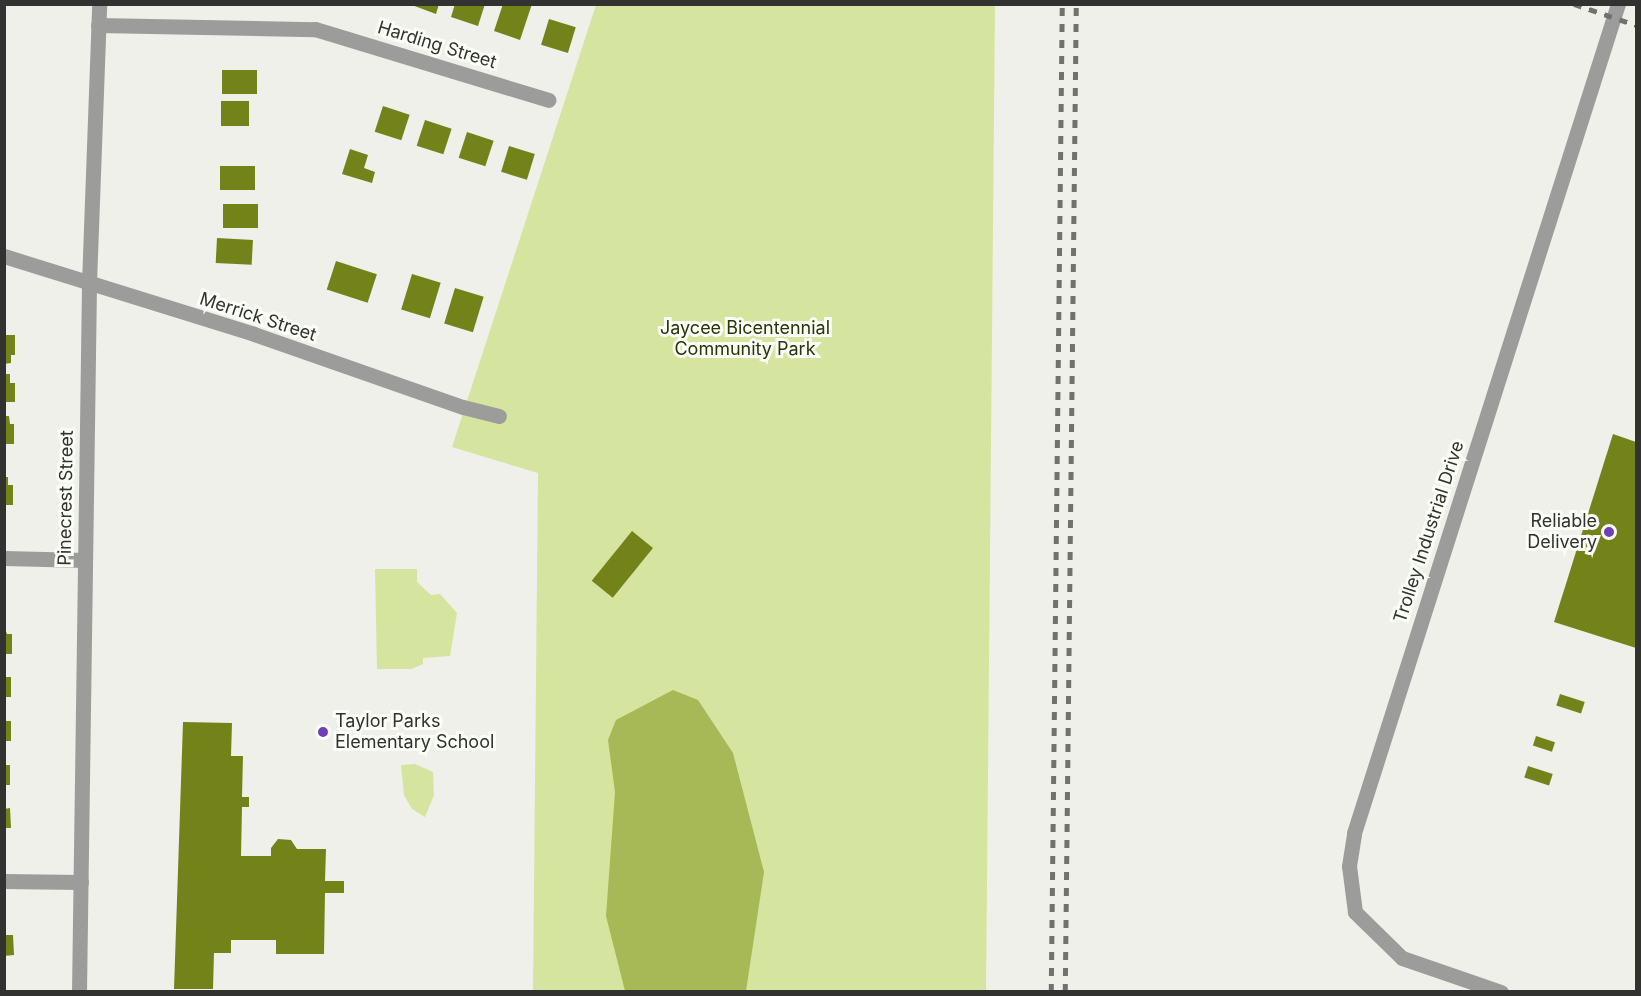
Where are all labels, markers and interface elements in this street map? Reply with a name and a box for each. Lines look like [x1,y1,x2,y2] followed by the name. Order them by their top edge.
[375,17,499,73] street label: Harding Street
[197,288,319,346] street label: Merrick Street
[660,318,830,360] park label: Jaycee Bicentennial Community Park
[54,430,78,566] street label: Pinecrest Street
[1389,438,1469,626] street label: Trolley Industrial Drive
[1527,511,1597,554] place label: Reliable Delivery
[1602,525,1616,539] marker: Reliable Delivery
[335,711,494,754] place label: Taylor Parks Elementary School
[316,725,330,739] marker: Taylor Parks Elementary School

